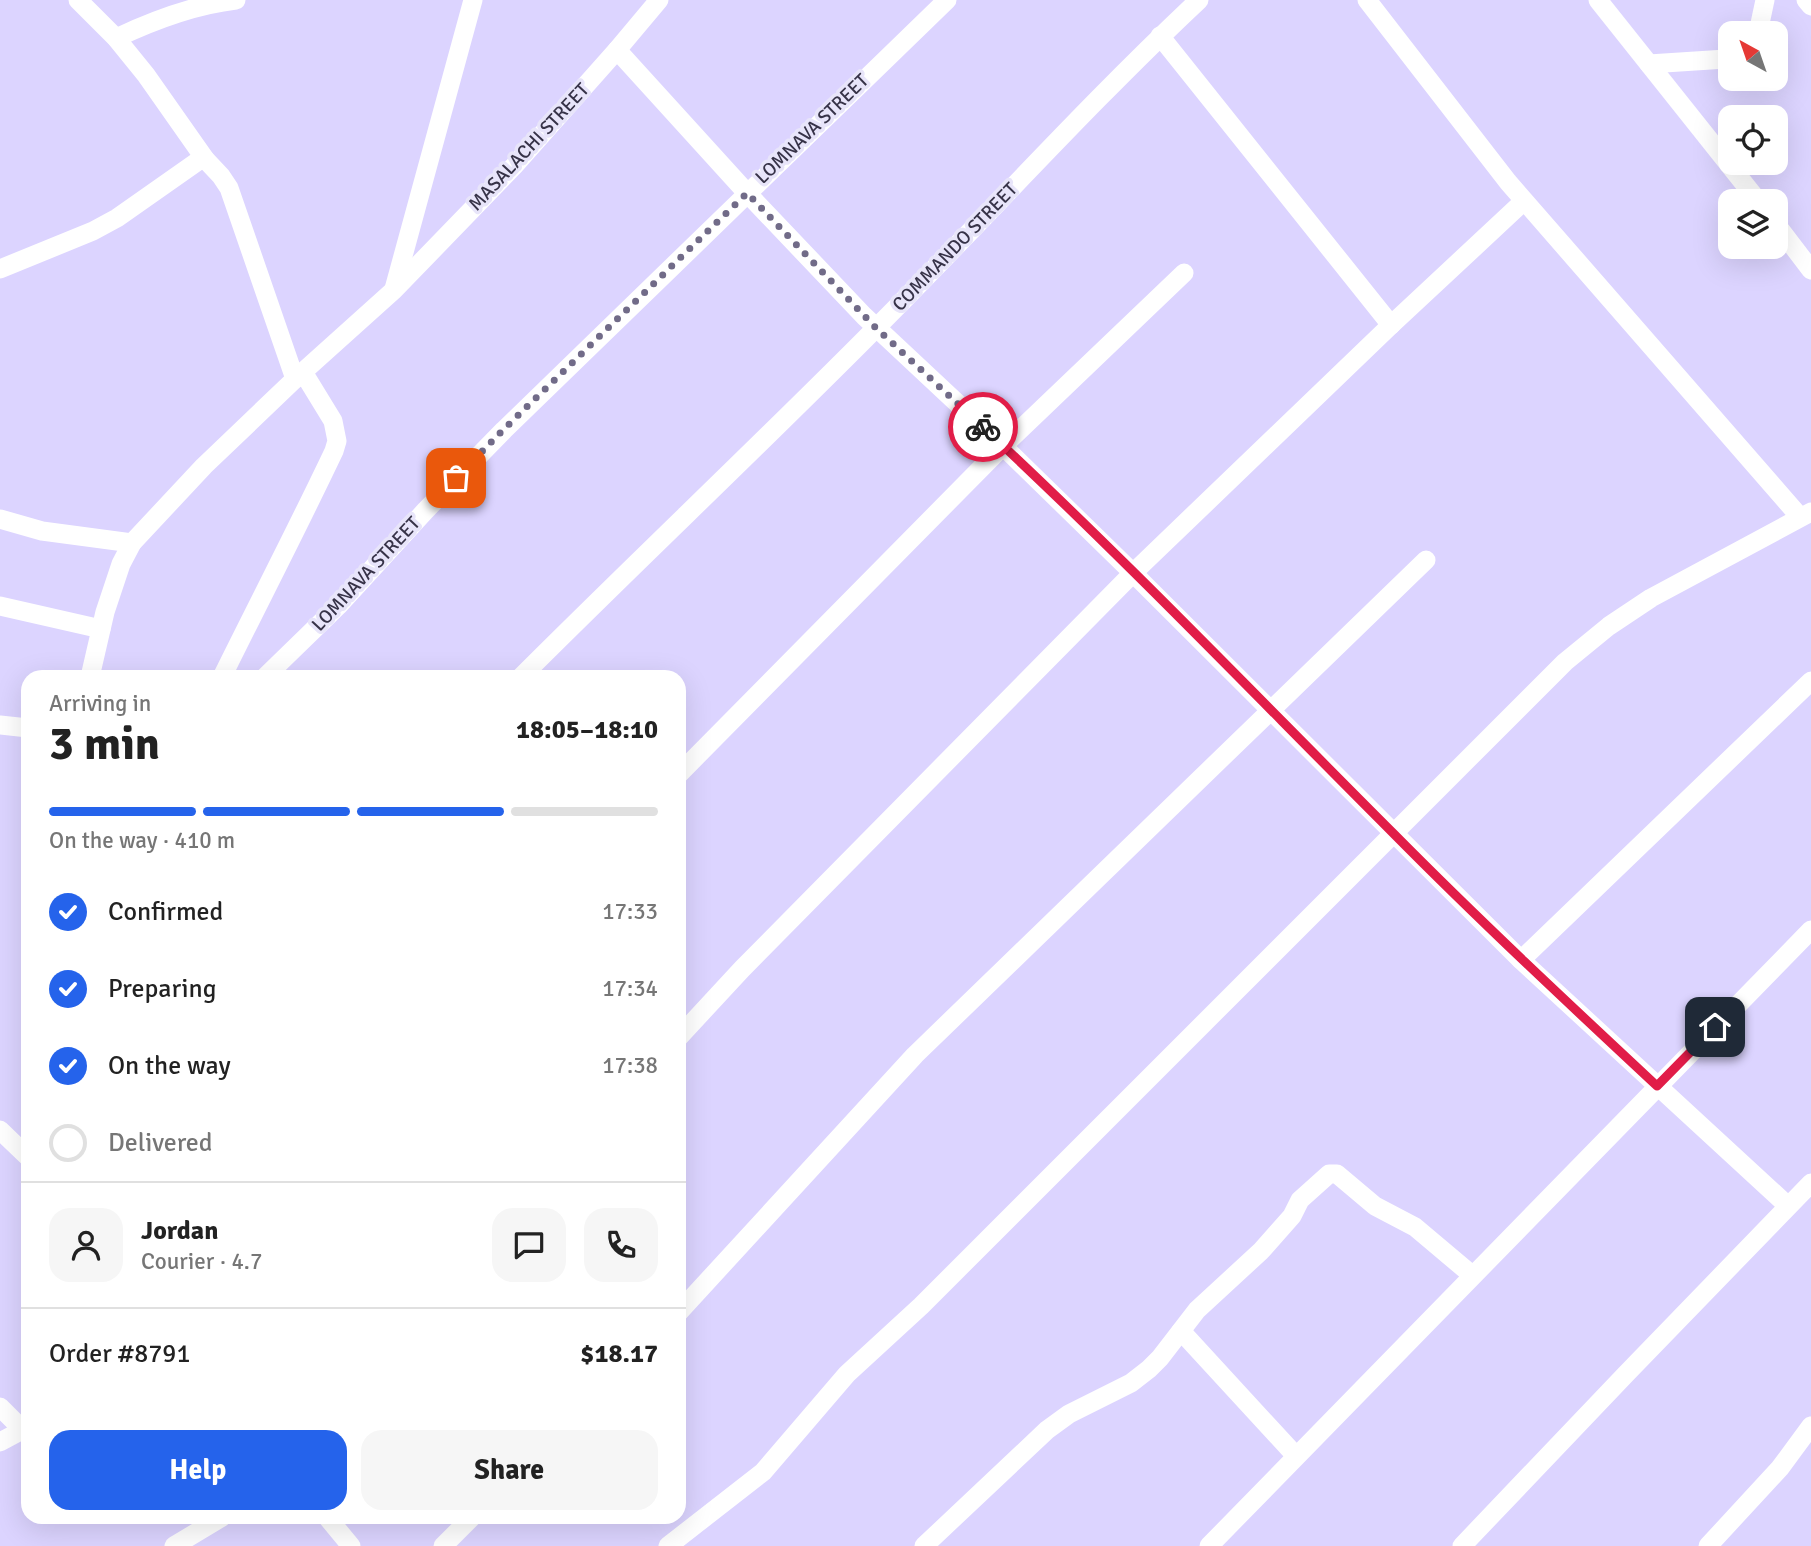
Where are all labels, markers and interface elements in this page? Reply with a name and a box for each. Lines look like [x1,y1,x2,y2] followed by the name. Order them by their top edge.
[1718,21,1788,91] north arrow
[1718,21,1788,259] map controls
[750,68,874,189] street label: LOMNAVA STREET
[464,78,595,216] street label: MASALACHI STREET
[1718,105,1788,175] button: locate
[887,177,1023,316] street label: COMMANDO STREET
[1718,189,1788,259] button: layers
[948,392,1018,462] courier
[964,408,1002,446] icon: bike
[426,448,486,508] pin
[437,459,475,497] icon: bag
[307,511,426,636] street label: LOMNAVA STREET
[49,689,151,718] text: Arriving in
[516,714,658,746] text: 18:05–18:10
[49,716,160,772] text: 3 min
[49,826,235,855] text: On the way · 410 m
[49,893,87,931] icon: check
[108,896,223,928] text: Confirmed
[602,897,658,926] text: 17:33
[49,970,87,1008] icon: check
[108,973,216,1005] text: Preparing
[602,974,658,1003] text: 17:34
[1685,997,1745,1057] pin
[1696,1008,1734,1046] icon: home
[49,1047,87,1085] icon: check
[108,1050,231,1082] text: On the way
[602,1051,658,1080] text: 17:38
[108,1127,213,1159] text: Delivered
[49,1208,123,1282] button: person
[492,1208,566,1282] button: chat
[584,1208,658,1282] button: phone
[141,1215,218,1247] text: Jordan
[141,1247,262,1276] text: Courier · 4.7
[49,1338,190,1370] text: Order #8791
[580,1338,658,1370] text: $18.17
[49,1430,347,1510] button: Help
[361,1430,658,1510] button: Share

